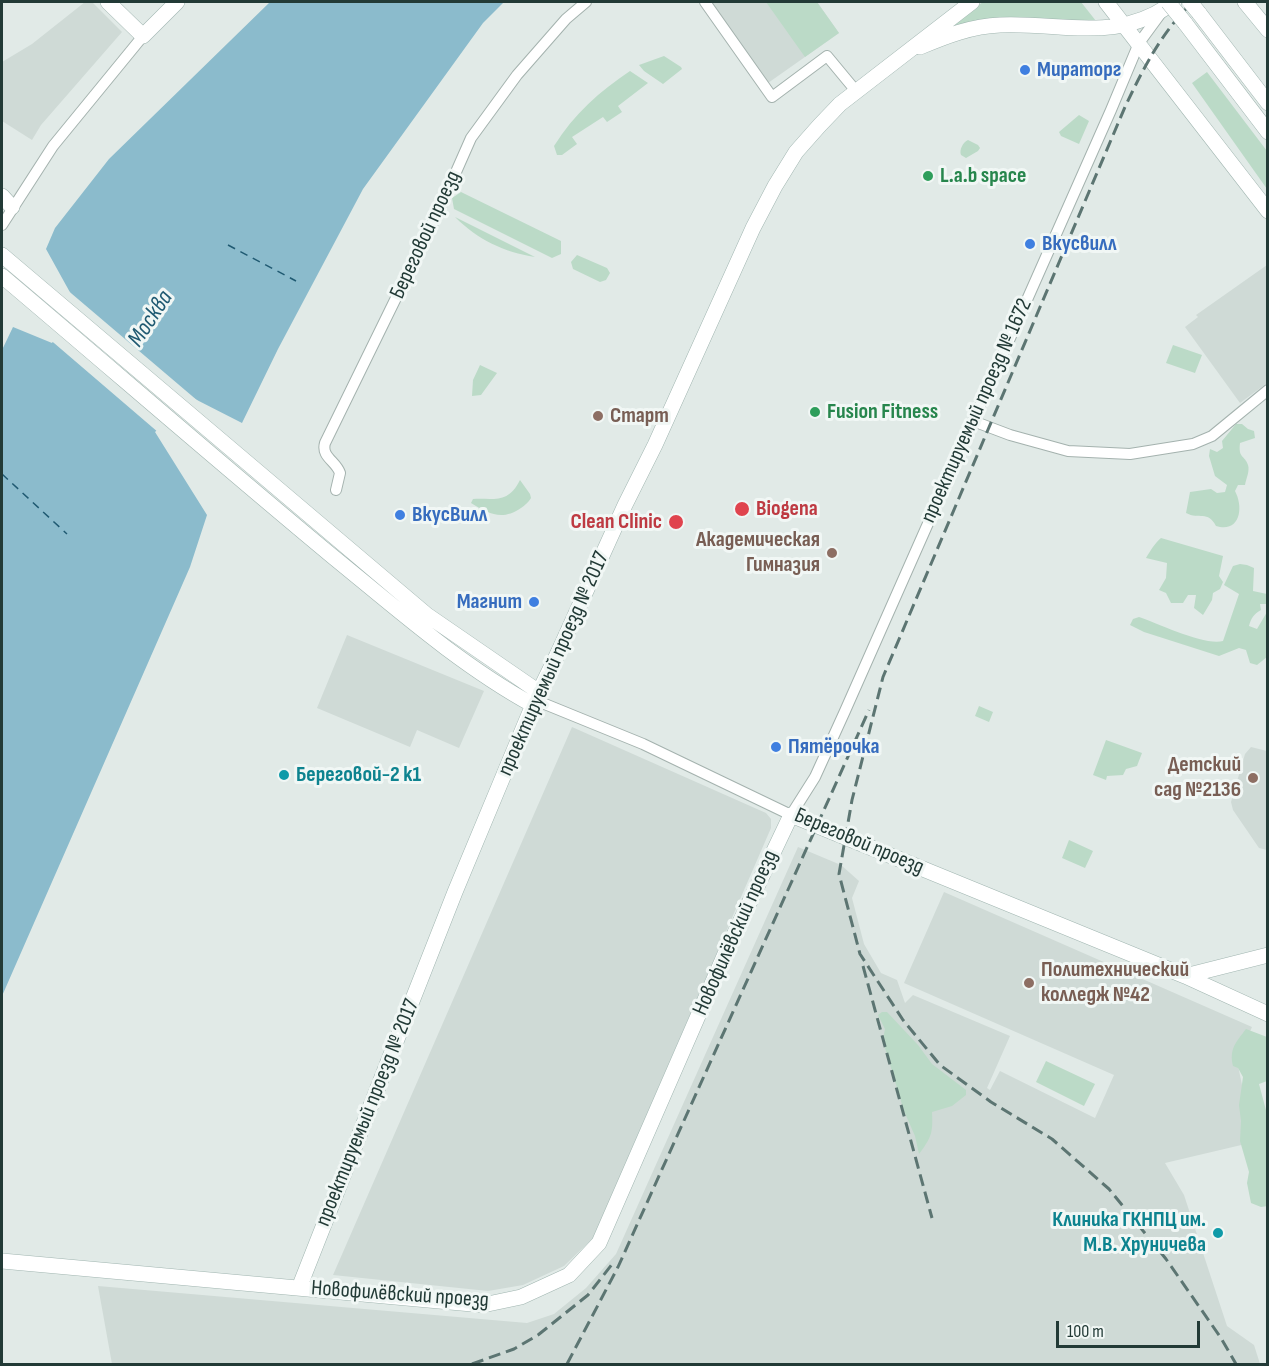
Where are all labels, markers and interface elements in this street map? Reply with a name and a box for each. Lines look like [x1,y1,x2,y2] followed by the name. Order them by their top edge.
[1037,57,1121,83] place label: Мираторг
[1018,63,1032,77] marker: Мираторг
[940,163,1026,189] place label: L.a.b space
[385,167,467,303] street label: Береговой проезд
[921,169,935,183] marker: L.a.b space
[1042,231,1117,257] place label: Вкусвилл
[1023,237,1037,251] marker: Вкусвилл
[122,285,180,353] water label: Москва
[916,295,1038,527] street label: проектируемый проезд № 1672
[827,399,938,425] place label: Fusion Fitness
[610,403,669,429] place label: Старт
[808,405,822,419] marker: Fusion Fitness
[591,409,605,423] marker: Старт
[756,496,818,522] place label: Biogena
[733,500,751,518] marker: Biogena
[412,502,488,528] place label: ВкусВилл
[393,508,407,522] marker: ВкусВилл
[571,509,662,535] place label: Clean Clinic
[667,513,685,531] marker: Clean Clinic
[696,527,820,578] place label: Академическая Гимназия
[825,546,839,560] marker: Академическая Гимназия
[493,548,615,780] street label: проектируемый проезд № 2017
[457,589,522,615] place label: Магнит
[527,595,541,609] marker: Магнит
[788,734,879,760] place label: Пятёрочка
[769,740,783,754] marker: Пятёрочка
[1154,752,1241,804] place label: Детский сад №2136
[296,762,421,788] place label: Береговой-2 k1
[277,768,291,782] marker: Береговой-2 k1
[1246,771,1260,785] marker: Детский сад №2136
[790,803,928,881] street label: Береговой проезд
[688,846,784,1020] street label: Новофилёвский проезд
[1041,957,1189,1008] place label: Политехнический колледж №42
[1022,976,1036,990] marker: Политехнический колледж №42
[310,996,426,1230] street label: проектируемый проезд № 2017
[1052,1207,1206,1258] place label: Клиника ГКНПЦ им. М.В. Хруничева
[1211,1226,1225,1240] marker: Клиника ГКНПЦ им. М.В. Хруничева
[310,1276,490,1314] street label: Новофилёвский проезд
[1059,1309,1203,1347] scale bar
[1067,1321,1104,1342] text: 100 m

